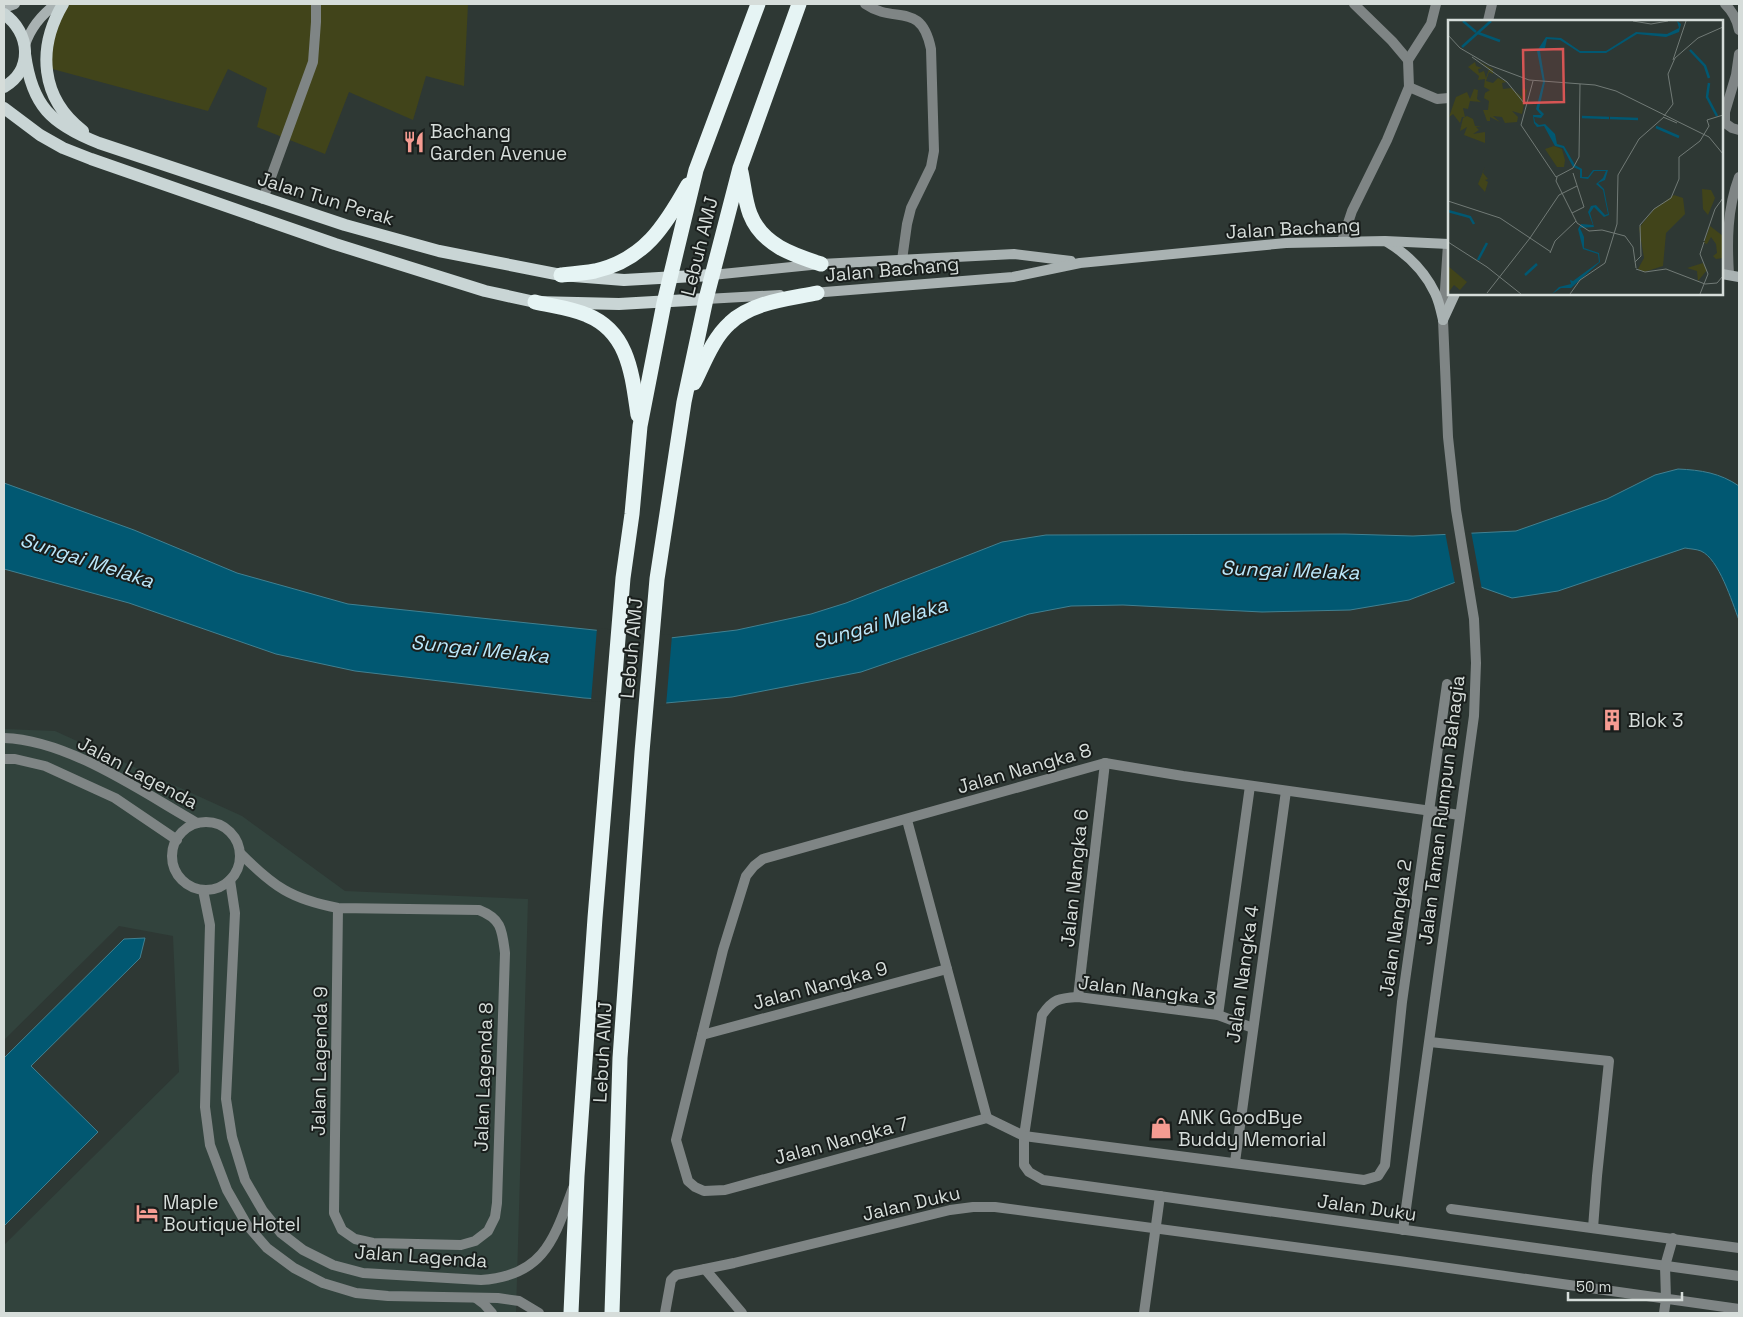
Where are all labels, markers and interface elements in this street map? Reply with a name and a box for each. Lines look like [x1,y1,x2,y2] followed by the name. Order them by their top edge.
[1448,20,1723,295] inset map
[430,119,567,166] place label: Bachang Garden Avenue
[401,129,427,155] restaurant icon: Bachang Garden Avenue
[255,166,397,231] street label: Jalan Tun Perak
[675,194,724,298] street label: Lebuh AMJ
[1225,212,1361,245] street label: Jalan Bachang
[824,251,960,288] street label: Jalan Bachang
[17,526,157,594] water label: Sungai Melaka
[1220,555,1360,585] water label: Sungai Melaka
[810,591,951,655] water label: Sungai Melaka
[615,596,648,700] street label: Lebuh AMJ
[410,629,551,669] water label: Sungai Melaka
[1413,674,1470,946] street label: Jalan Taman Rumpun Bahagia
[1599,707,1625,733] building icon: Blok 3
[1628,708,1684,733] place label: Blok 3
[73,730,202,815] street label: Jalan Lagenda
[954,737,1094,800] street label: Jalan Nangka 8
[1055,808,1094,948] street label: Jalan Nangka 6
[1373,858,1418,998] street label: Jalan Nangka 2
[1220,903,1265,1045] street label: Jalan Nangka 4
[750,955,890,1016] street label: Jalan Nangka 9
[1077,970,1217,1011] street label: Jalan Nangka 3
[306,986,333,1136] street label: Jalan Lagenda 9
[587,1001,618,1103] street label: Lebuh AMJ
[468,1002,499,1152] street label: Jalan Lagenda 8
[1178,1105,1326,1152] place label: ANK GoodBye Buddy Memorial
[771,1111,911,1170] street label: Jalan Nangka 7
[1148,1115,1174,1141] shop icon: ANK GoodBye Buddy Memorial
[860,1180,963,1227] street label: Jalan Duku
[1316,1188,1418,1227] street label: Jalan Duku
[163,1190,300,1237] place label: Maple Boutique Hotel
[134,1200,160,1226] hotel icon: Maple Boutique Hotel
[354,1239,488,1274] street label: Jalan Lagenda
[1568,1270,1682,1302] scale bar
[1576,1277,1611,1296] text: 50 m

